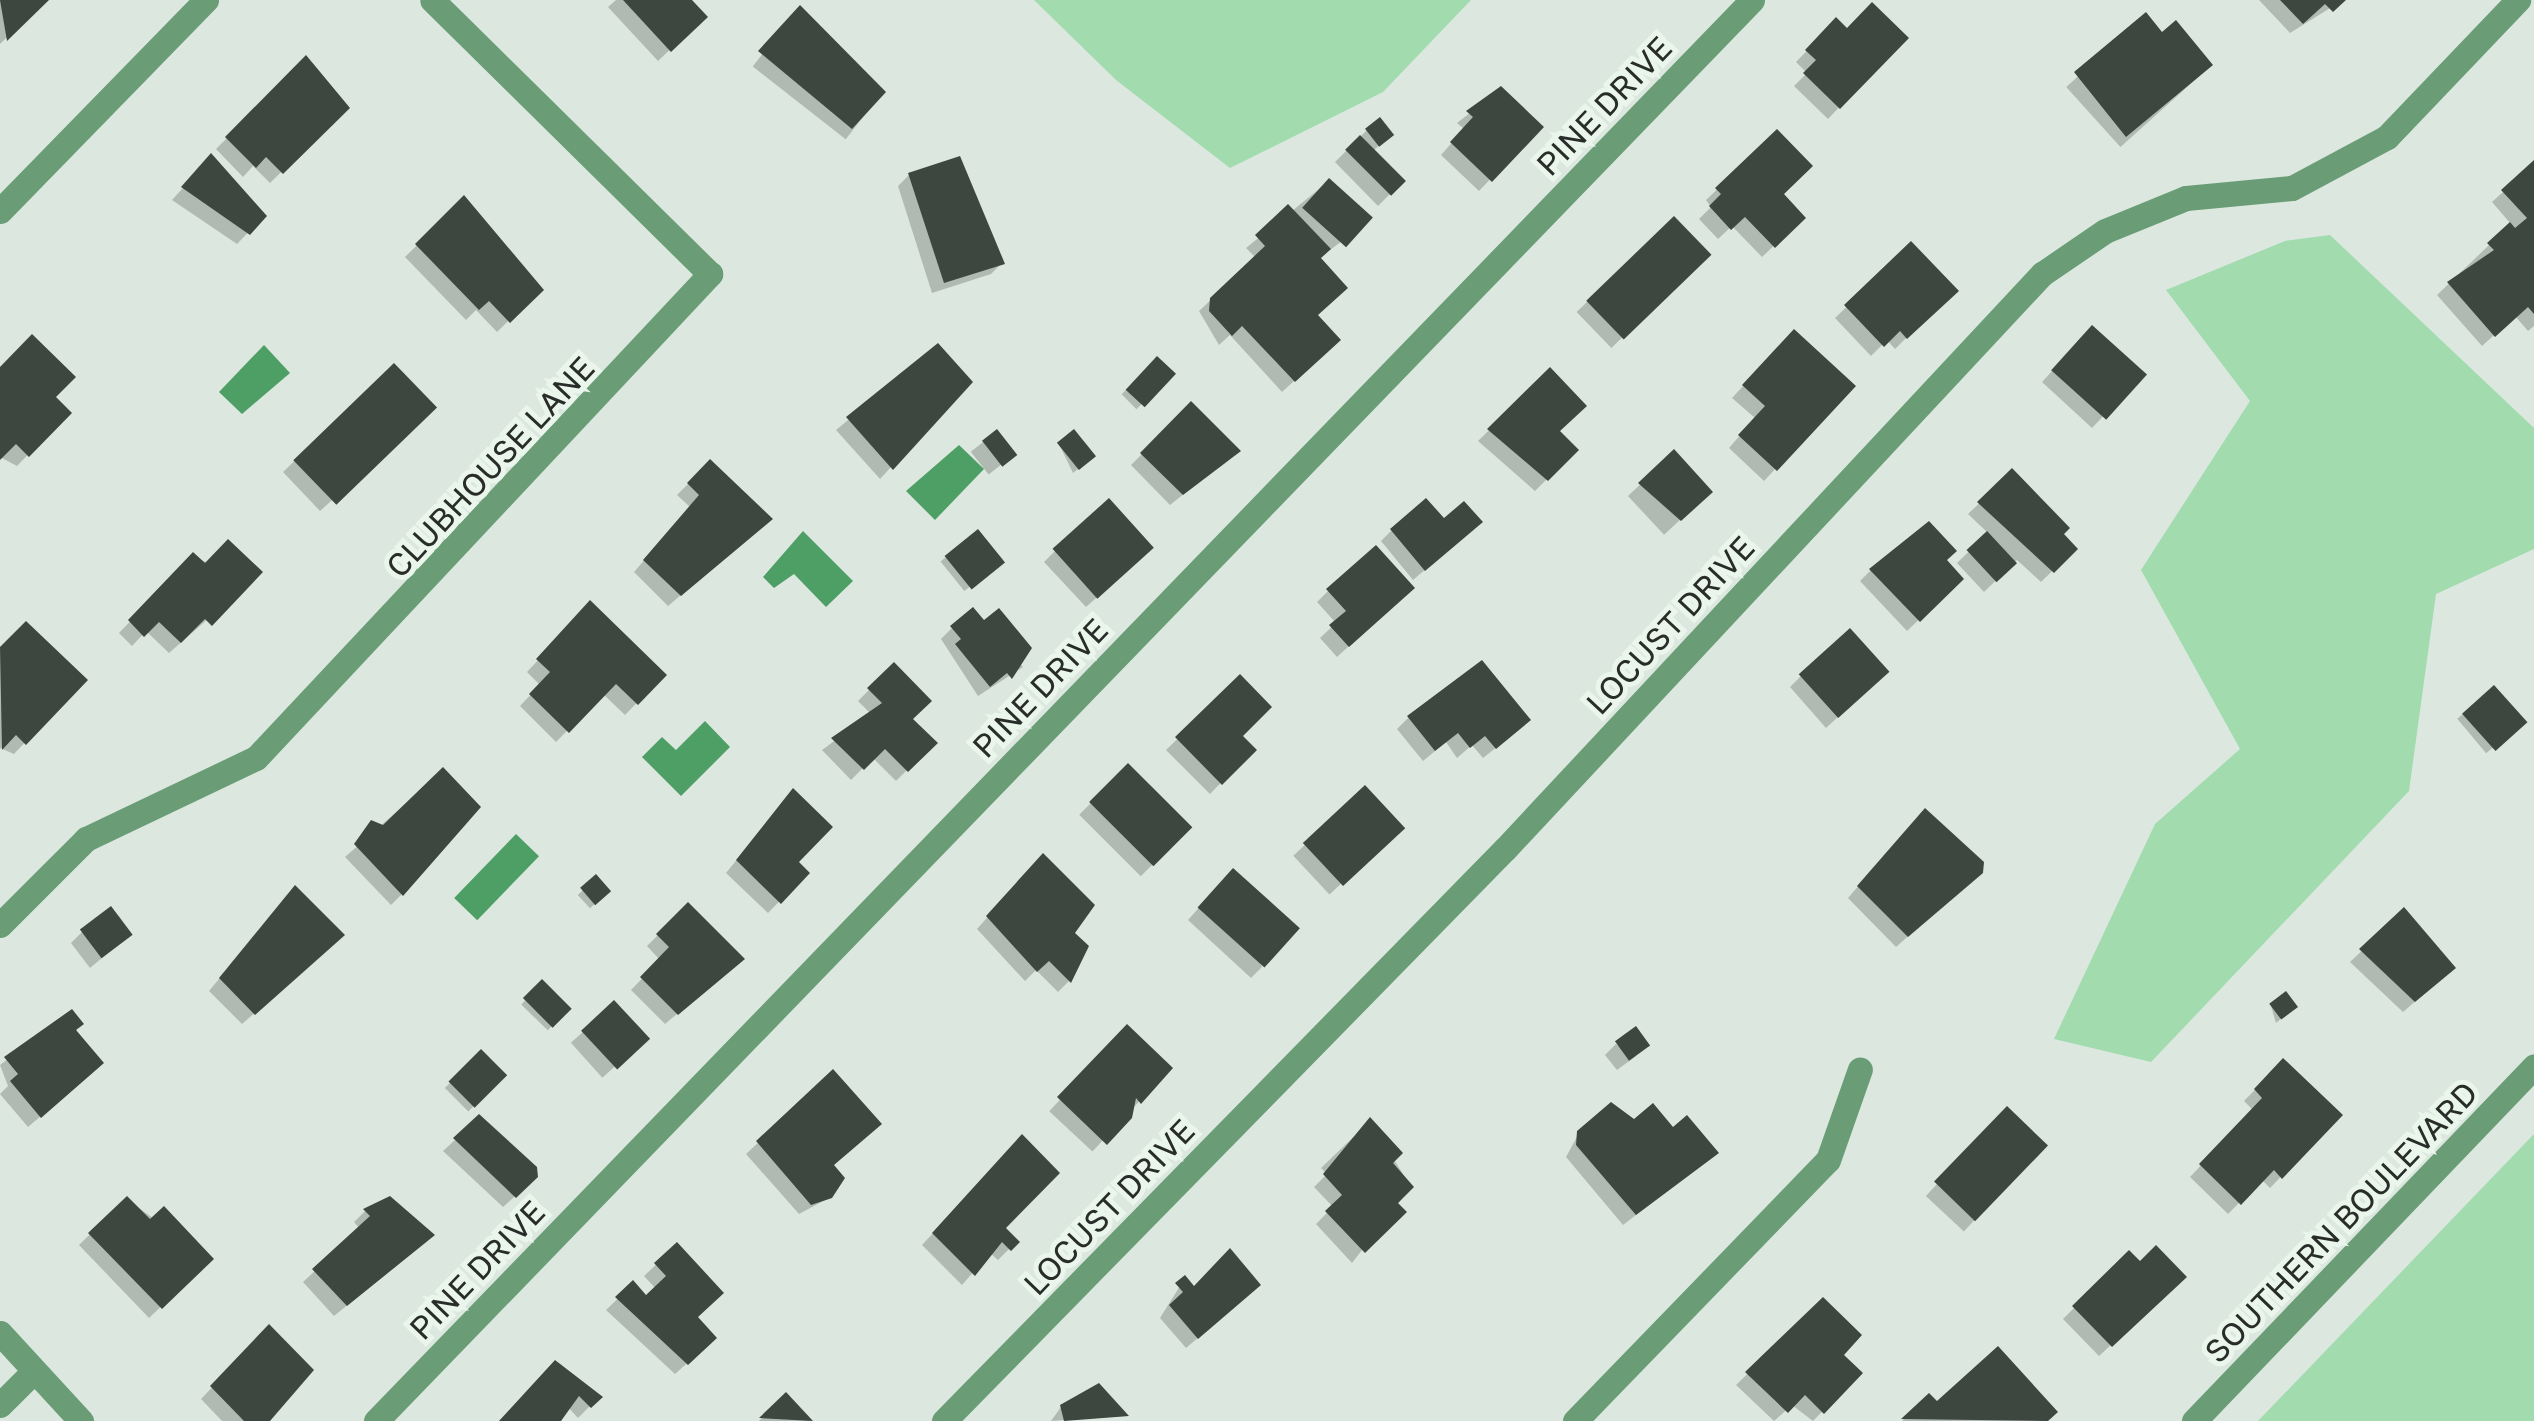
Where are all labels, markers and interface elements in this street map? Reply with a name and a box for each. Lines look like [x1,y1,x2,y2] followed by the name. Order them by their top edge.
[1528,29,1680,183] street label: PINE DRIVE
[378,349,602,585] street label: CLUBHOUSE LANE
[1578,528,1762,722] street label: LOCUST DRIVE
[964,611,1116,765] street label: PINE DRIVE
[2197,1073,2485,1371] street label: SOUTHERN BOULEVARD
[1016,1111,1202,1303] street label: LOCUST DRIVE
[401,1193,553,1347] street label: PINE DRIVE

